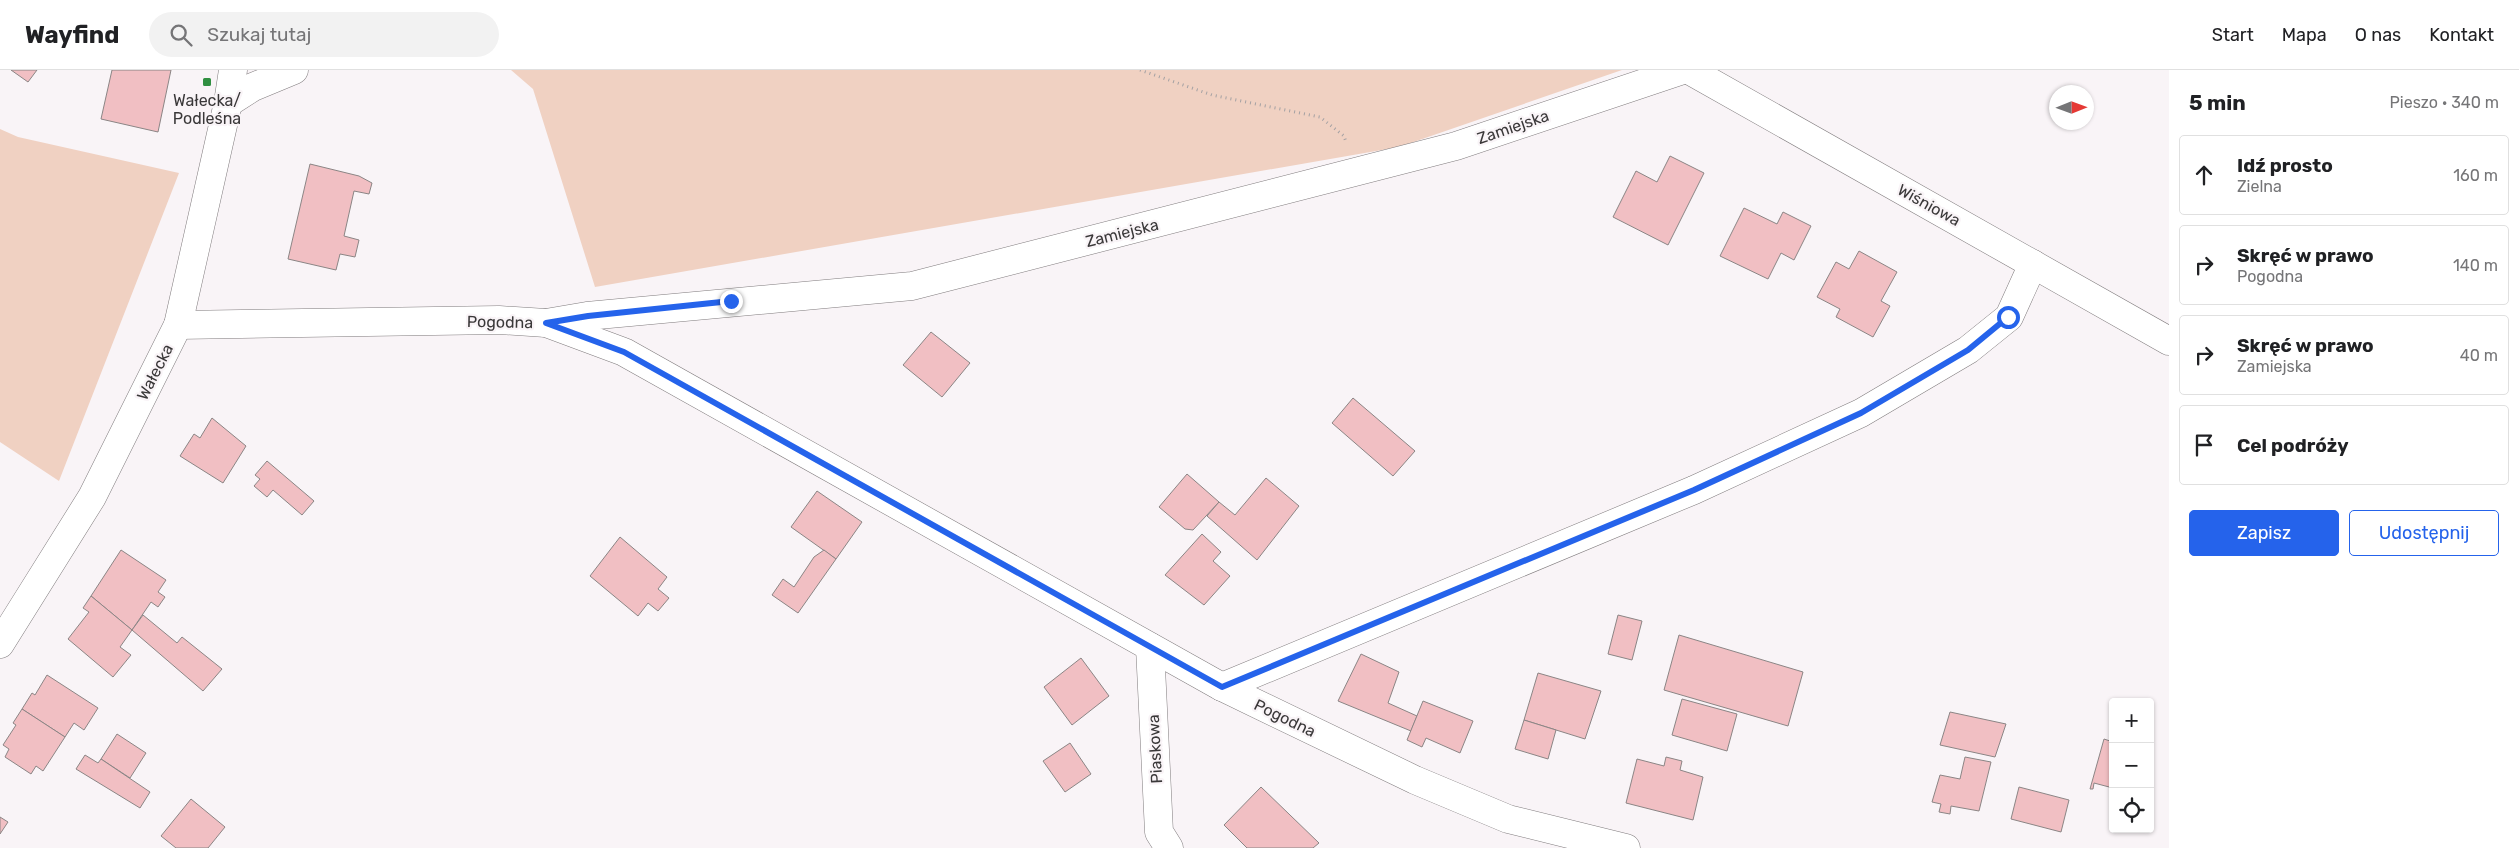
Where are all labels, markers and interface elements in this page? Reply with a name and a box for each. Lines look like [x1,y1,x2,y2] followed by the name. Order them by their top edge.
[149,12,499,57] search box
[25,21,119,49] text: Wayfind
[167,21,195,49] icon: search
[207,23,311,46] text: Szukaj tutaj
[2212,24,2254,46] text: Start
[2282,24,2327,46] text: Mapa
[2355,24,2401,46] text: O nas
[2429,24,2494,46] text: Kontakt
[201,76,213,88] marker: Wałecka/ Podleśna
[2049,85,2094,130] north arrow
[2189,90,2246,115] text: 5 min
[173,91,241,128] place label: Wałecka/ Podleśna
[2390,93,2499,112] text: Pieszo · 340 m
[1475,106,1551,148] street label: Zamiejska
[2237,154,2333,177] text: Idź prosto
[2190,161,2218,189] icon: ahead
[2453,166,2498,185] text: 160 m
[2237,177,2282,196] text: Zielna
[1894,180,1964,230] street label: Wiśniowa
[1083,215,1161,251] street label: Zamiejska
[2237,244,2374,267] text: Skręć w prawo
[2190,251,2218,279] icon: right
[2453,256,2498,275] text: 140 m
[2237,267,2303,286] text: Pogodna
[720,290,743,313] route end
[1997,306,2020,329] route start
[467,312,533,332] street label: Pogodna
[2237,334,2374,357] text: Skręć w prawo
[133,341,177,403] street label: Wałecka
[2190,341,2218,369] icon: right
[2460,346,2498,365] text: 40 m
[2237,357,2312,376] text: Zamiejska
[2190,431,2218,459] icon: arrive
[2237,434,2349,457] text: Cel podróży
[2189,510,2339,556] button: Zapisz
[2349,510,2499,556] button: Udostępnij
[1251,695,1319,741] street label: Pogodna
[2109,698,2154,833] map controls
[2109,698,2154,743] button: +
[1144,714,1166,784] street label: Piaskowa
[2109,743,2154,788] button: −
[2109,788,2154,833] button: locate

